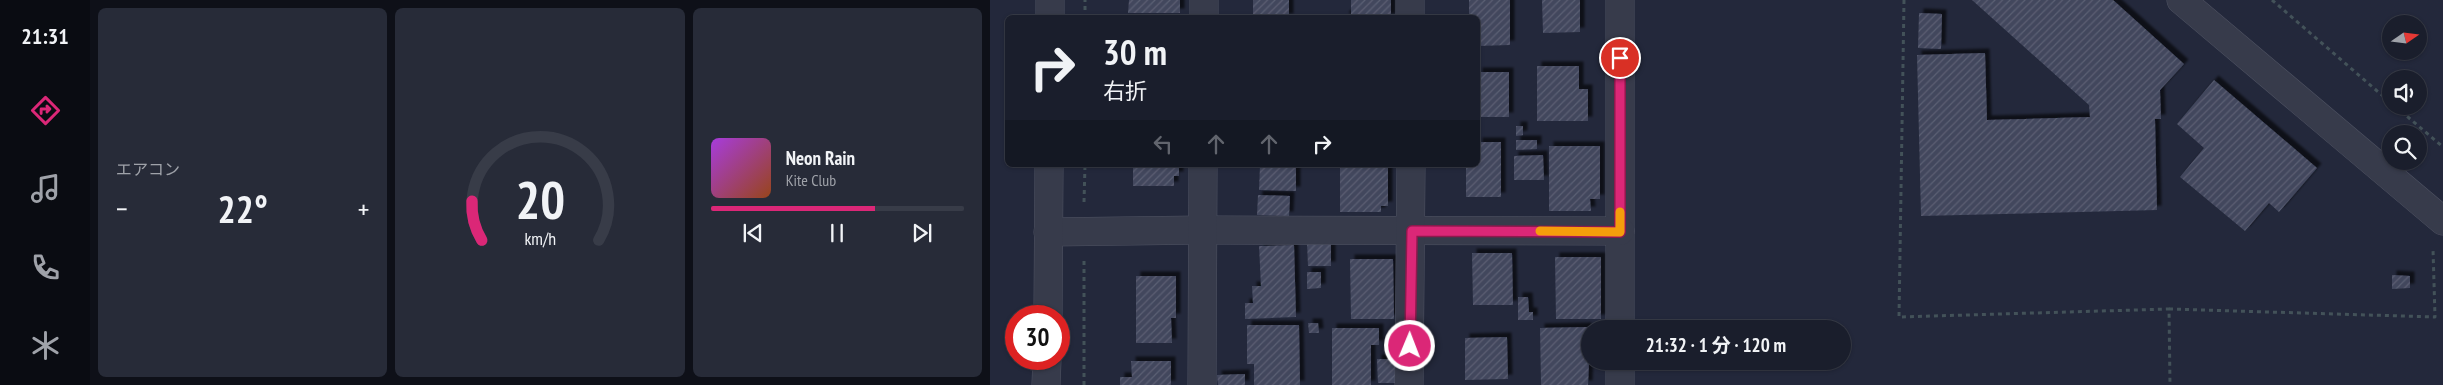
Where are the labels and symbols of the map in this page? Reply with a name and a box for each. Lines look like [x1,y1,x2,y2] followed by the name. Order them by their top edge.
[2382,15,2428,60] north arrow
[1599,37,1641,79] pin
[1005,305,1070,370] speed limit sign: 30
[1383,319,1435,371] position arrow

